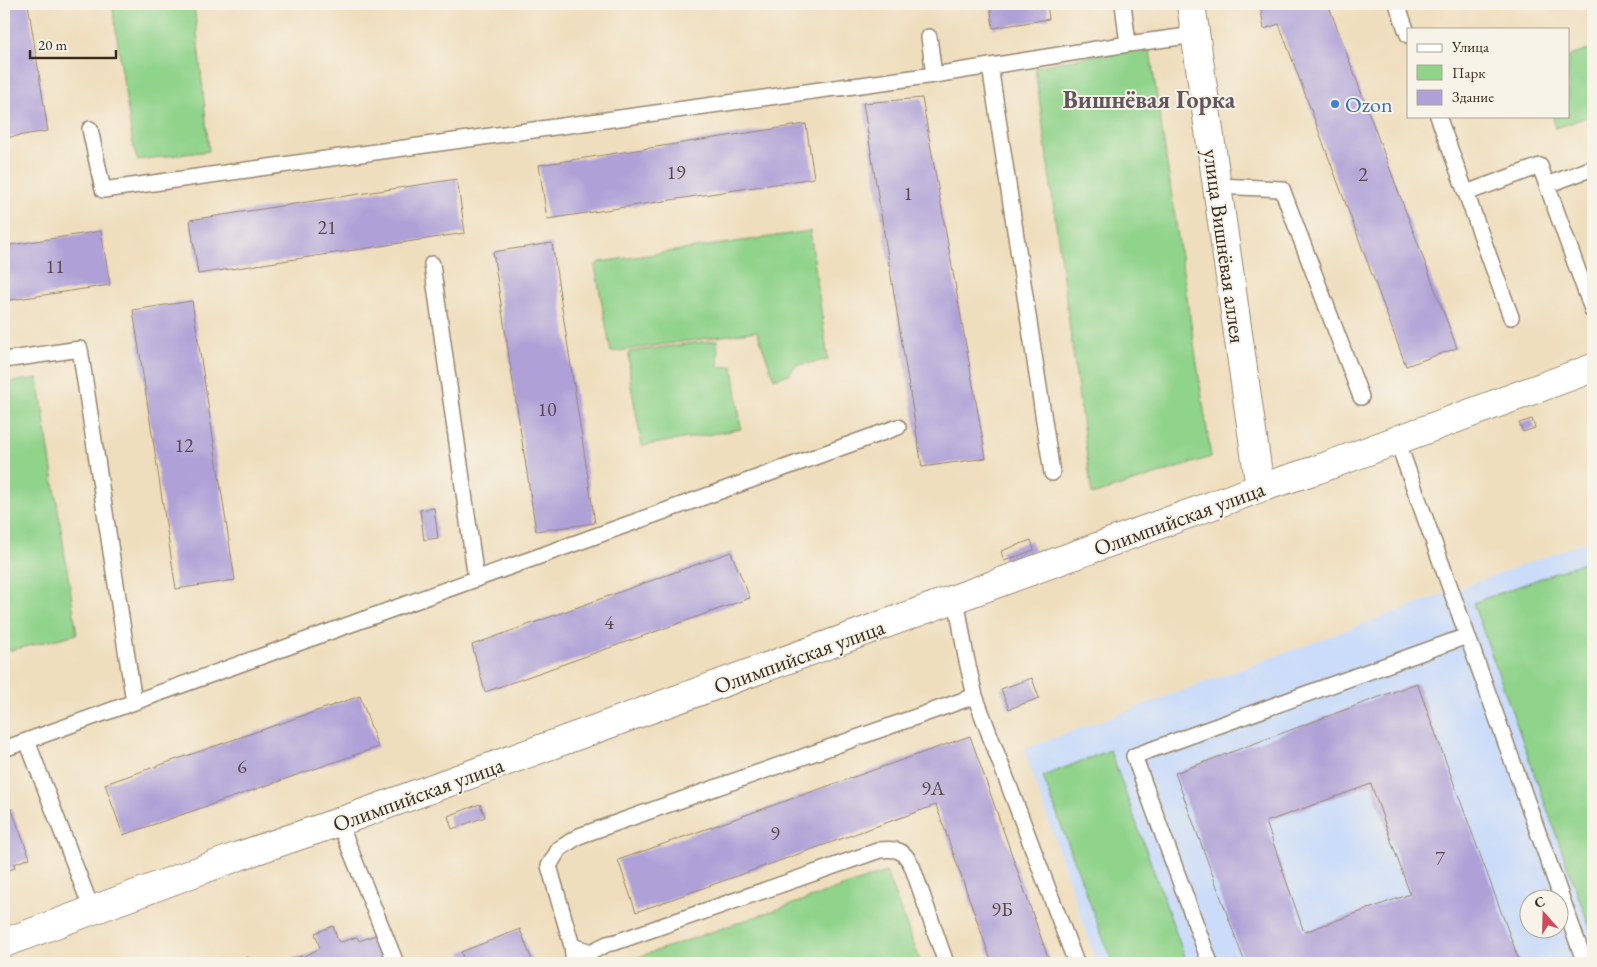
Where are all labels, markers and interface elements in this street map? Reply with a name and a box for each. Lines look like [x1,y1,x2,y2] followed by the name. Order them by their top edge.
[30,28,116,60] scale bar
[1407,28,1570,118] legend
[38,35,67,54] text: 20 m
[1451,37,1489,56] text: Улица
[1452,63,1485,82] text: Парк
[1063,84,1236,115] district label: Вишнёвая Горка
[1452,87,1494,106] text: Здание
[1345,90,1393,119] place label: Ozon
[1329,98,1341,110] marker: Ozon
[1196,147,1253,345] street label: улица Вишнёвая аллея
[666,159,686,185] house number: 19
[1358,161,1368,187] house number: 2
[903,180,913,206] house number: 1
[317,214,337,240] house number: 21
[45,253,65,279] house number: 11
[537,396,557,422] house number: 10
[174,432,194,458] house number: 12
[1090,474,1269,563] street label: Олимпийская улица
[604,609,614,635] house number: 4
[710,612,889,701] street label: Олимпийская улица
[329,750,508,839] street label: Олимпийская улица
[237,753,247,779] house number: 6
[921,775,945,801] house number: 9А
[770,820,780,846] house number: 9
[1435,845,1445,871] house number: 7
[1520,890,1570,940] north arrow
[1532,892,1547,912] text: С
[991,896,1013,922] house number: 9Б

